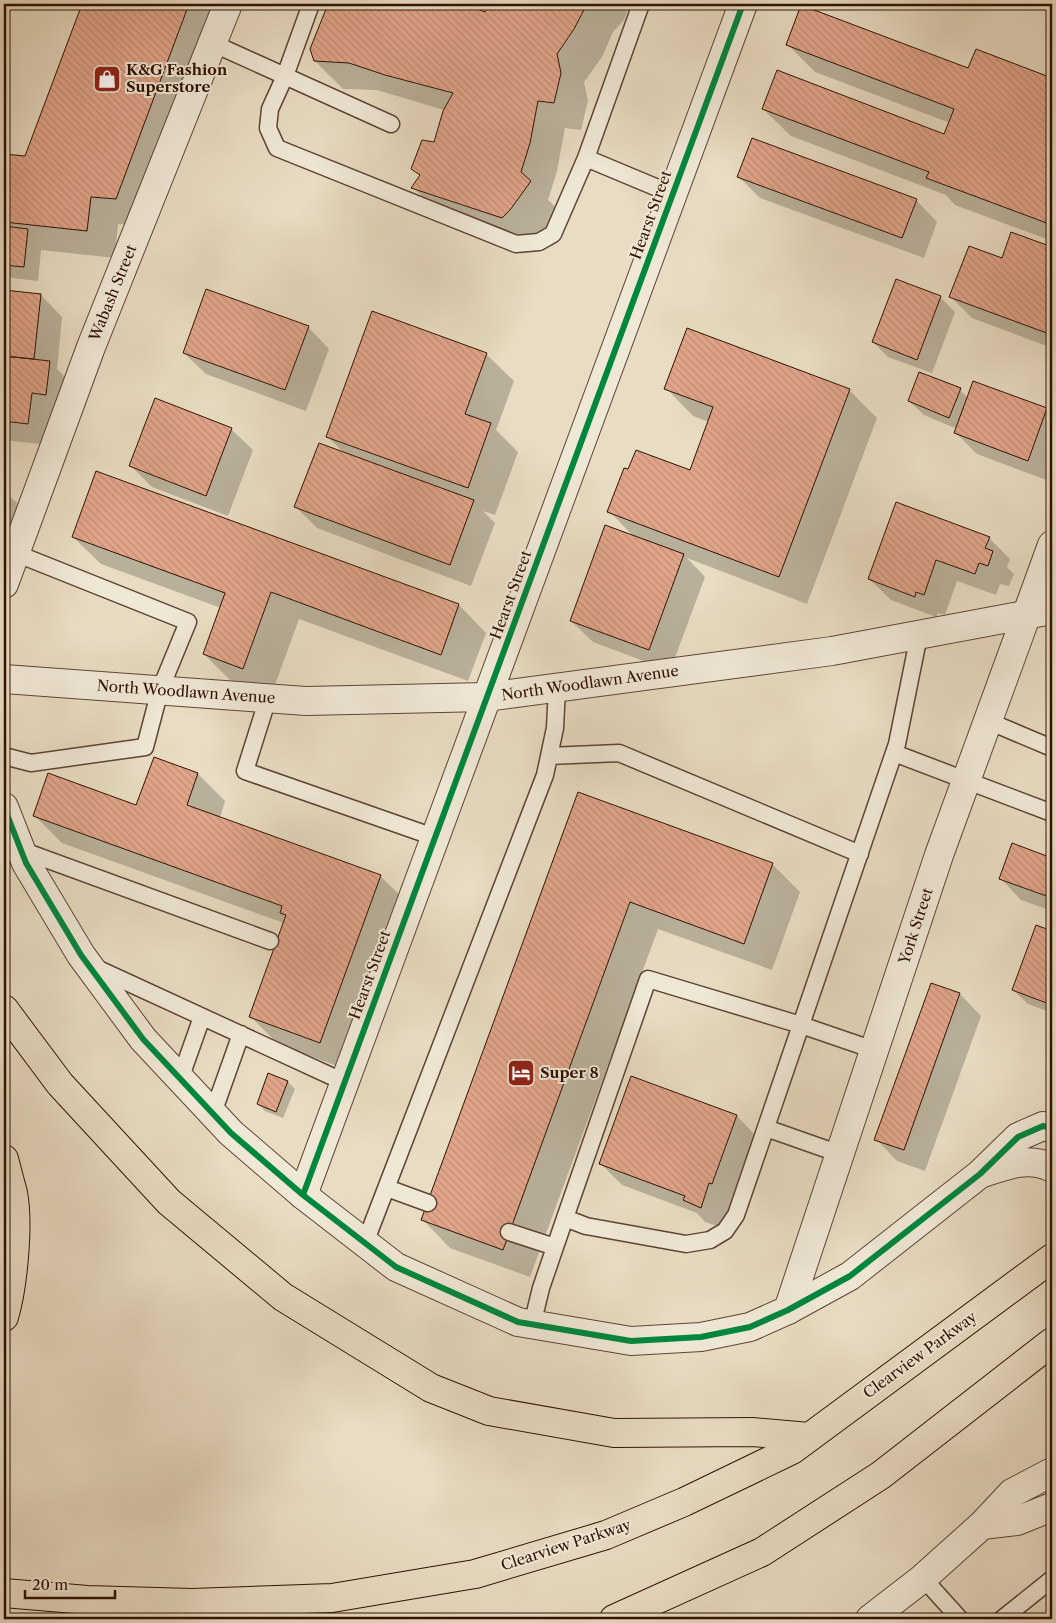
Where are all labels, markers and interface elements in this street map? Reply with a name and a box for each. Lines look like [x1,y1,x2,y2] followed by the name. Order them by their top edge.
[126,60,228,96] place label: K&G Fashion Superstore
[92,64,122,94] shop icon: K&G Fashion Superstore
[626,167,676,262] street label: Hearst Street
[84,241,141,345] street label: Wabash Street
[486,547,536,642] street label: Hearst Street
[500,661,680,704] street label: North Woodlawn Avenue
[96,676,276,707] street label: North Woodlawn Avenue
[894,885,937,967] street label: York Street
[345,927,395,1022] street label: Hearst Street
[506,1058,536,1088] hotel icon: Super 8
[540,1063,599,1082] place label: Super 8
[859,1307,981,1402] street label: Clearview Parkway
[498,1514,634,1575] street label: Clearview Parkway
[25,1568,115,1600] scale bar
[32,1575,68,1594] text: 20 m

